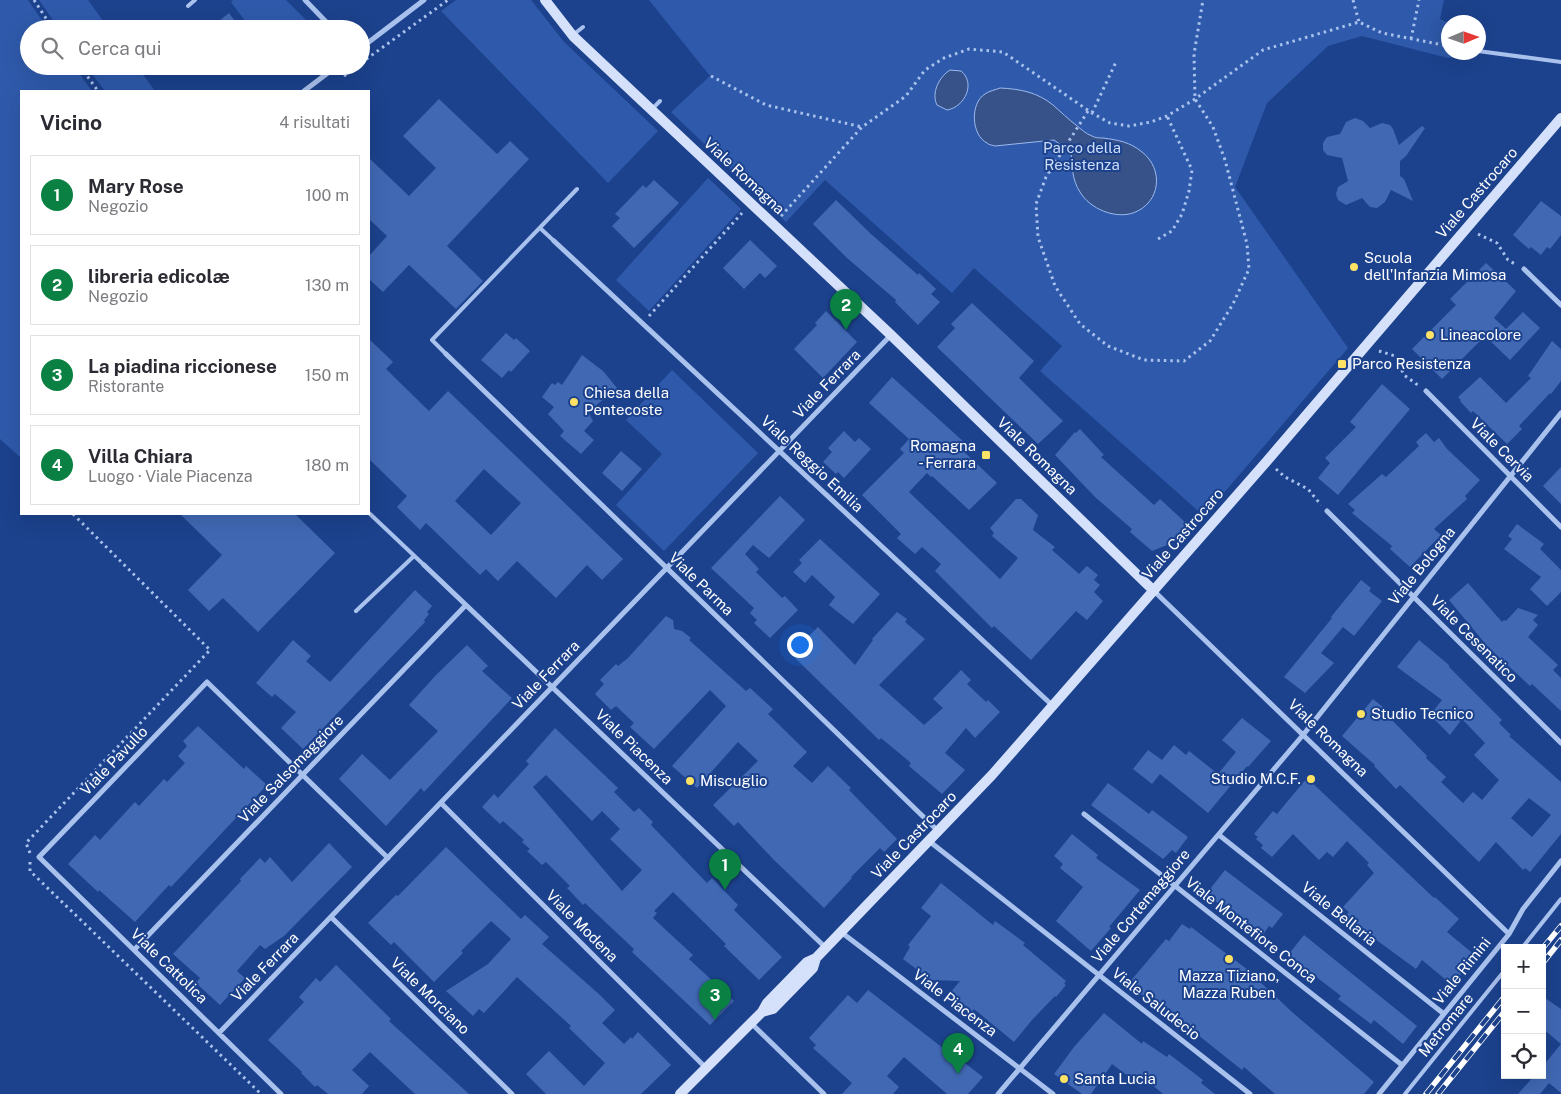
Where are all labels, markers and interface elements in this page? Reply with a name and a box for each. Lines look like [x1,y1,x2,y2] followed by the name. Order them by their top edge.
[1441,15,1486,60] north arrow
[20,20,370,75] search box
[38,34,66,62] icon: search
[78,37,161,59] text: Cerca qui
[40,110,102,135] text: Vicino
[279,113,350,132] text: 4 risultati
[700,134,788,217] street label: Viale Romagna
[1043,139,1121,173] park label: Parco della Resistenza
[1433,144,1521,242] street label: Viale Castrocaro
[88,175,184,197] text: Mary Rose
[54,186,60,205] text: 1
[305,186,349,205] text: 100 m
[88,197,148,216] text: Negozio
[1364,249,1506,283] place label: Scuola dell'Infanzia Mimosa
[1348,261,1360,273] marker: Scuola dell'Infanzia Mimosa
[88,265,230,287] text: libreria edicolæ
[52,276,62,295] text: 2
[305,276,349,295] text: 130 m
[88,287,148,306] text: Negozio
[830,289,862,330] pin: 2
[1440,326,1521,343] place label: Lineacolore
[1424,329,1436,341] marker: Lineacolore
[790,346,864,422] street label: Viale Ferrara
[88,355,277,377] text: La piadina riccionese
[1352,355,1471,372] place label: Parco Resistenza
[1336,358,1348,370] marker: Parco Resistenza
[52,366,62,385] text: 3
[305,366,349,385] text: 150 m
[88,377,164,396] text: Ristorante
[584,384,669,418] place label: Chiesa della Pentecoste
[568,396,580,408] marker: Chiesa della Pentecoste
[758,412,867,515] street label: Viale Reggio Emilia
[994,413,1081,498] street label: Viale Romagna
[1467,414,1538,485] street label: Viale Cervia
[910,437,976,471] place label: Romagna - Ferrara
[88,445,193,467] text: Villa Chiara
[980,449,992,461] marker: Romagna - Ferrara
[52,456,62,475] text: 4
[305,456,349,475] text: 180 m
[88,467,253,486] text: Luogo · Viale Piacenza
[1139,485,1227,583] street label: Viale Castrocaro
[1385,523,1458,608] street label: Viale Bologna
[666,549,737,619] street label: Viale Parma
[1427,592,1521,686] street label: Viale Cesenatico
[787,632,813,658] your location
[509,637,583,713] street label: Viale Ferrara
[1285,695,1372,780] street label: Viale Romagna
[1371,705,1473,722] place label: Studio Tecnico
[592,706,676,788] street label: Viale Piacenza
[1355,708,1367,720] marker: Studio Tecnico
[235,711,346,826] street label: Viale Salsomaggiore
[77,723,151,799] street label: Viale Pavullo
[1211,770,1301,787] place label: Studio M.C.F.
[700,772,767,789] place label: Miscuglio
[1305,773,1317,785] marker: Studio M.C.F.
[684,775,696,787] marker: Miscuglio
[868,787,960,882] street label: Viale Castrocaro
[1088,845,1193,966] street label: Viale Cortemaggiore
[709,849,741,890] pin: 1
[1182,873,1320,986] street label: Viale Montefiore Conca
[1298,878,1380,949] street label: Viale Bellaria
[543,886,622,965] street label: Viale Modena
[127,925,211,1007] street label: Viale Cattolica
[228,929,302,1005] street label: Viale Ferrara
[1429,934,1494,1008] street label: Viale Rimini
[1501,944,1546,1079] map controls
[1501,944,1546,989] button: +
[1223,953,1235,965] marker: Mazza Tiziano, Mazza Ruben
[387,954,473,1038] street label: Viale Morciano
[1109,964,1204,1043] street label: Viale Saludecio
[910,966,1001,1040] street label: Viale Piacenza
[1179,967,1279,1001] place label: Mazza Tiziano, Mazza Ruben
[699,979,731,1020] pin: 3
[1415,989,1476,1060] street label: Metromare
[1501,989,1546,1034] button: −
[942,1033,974,1074] pin: 4
[1501,1034,1546,1079] button: locate
[1074,1070,1156,1087] place label: Santa Lucia
[1058,1073,1070,1085] marker: Santa Lucia

